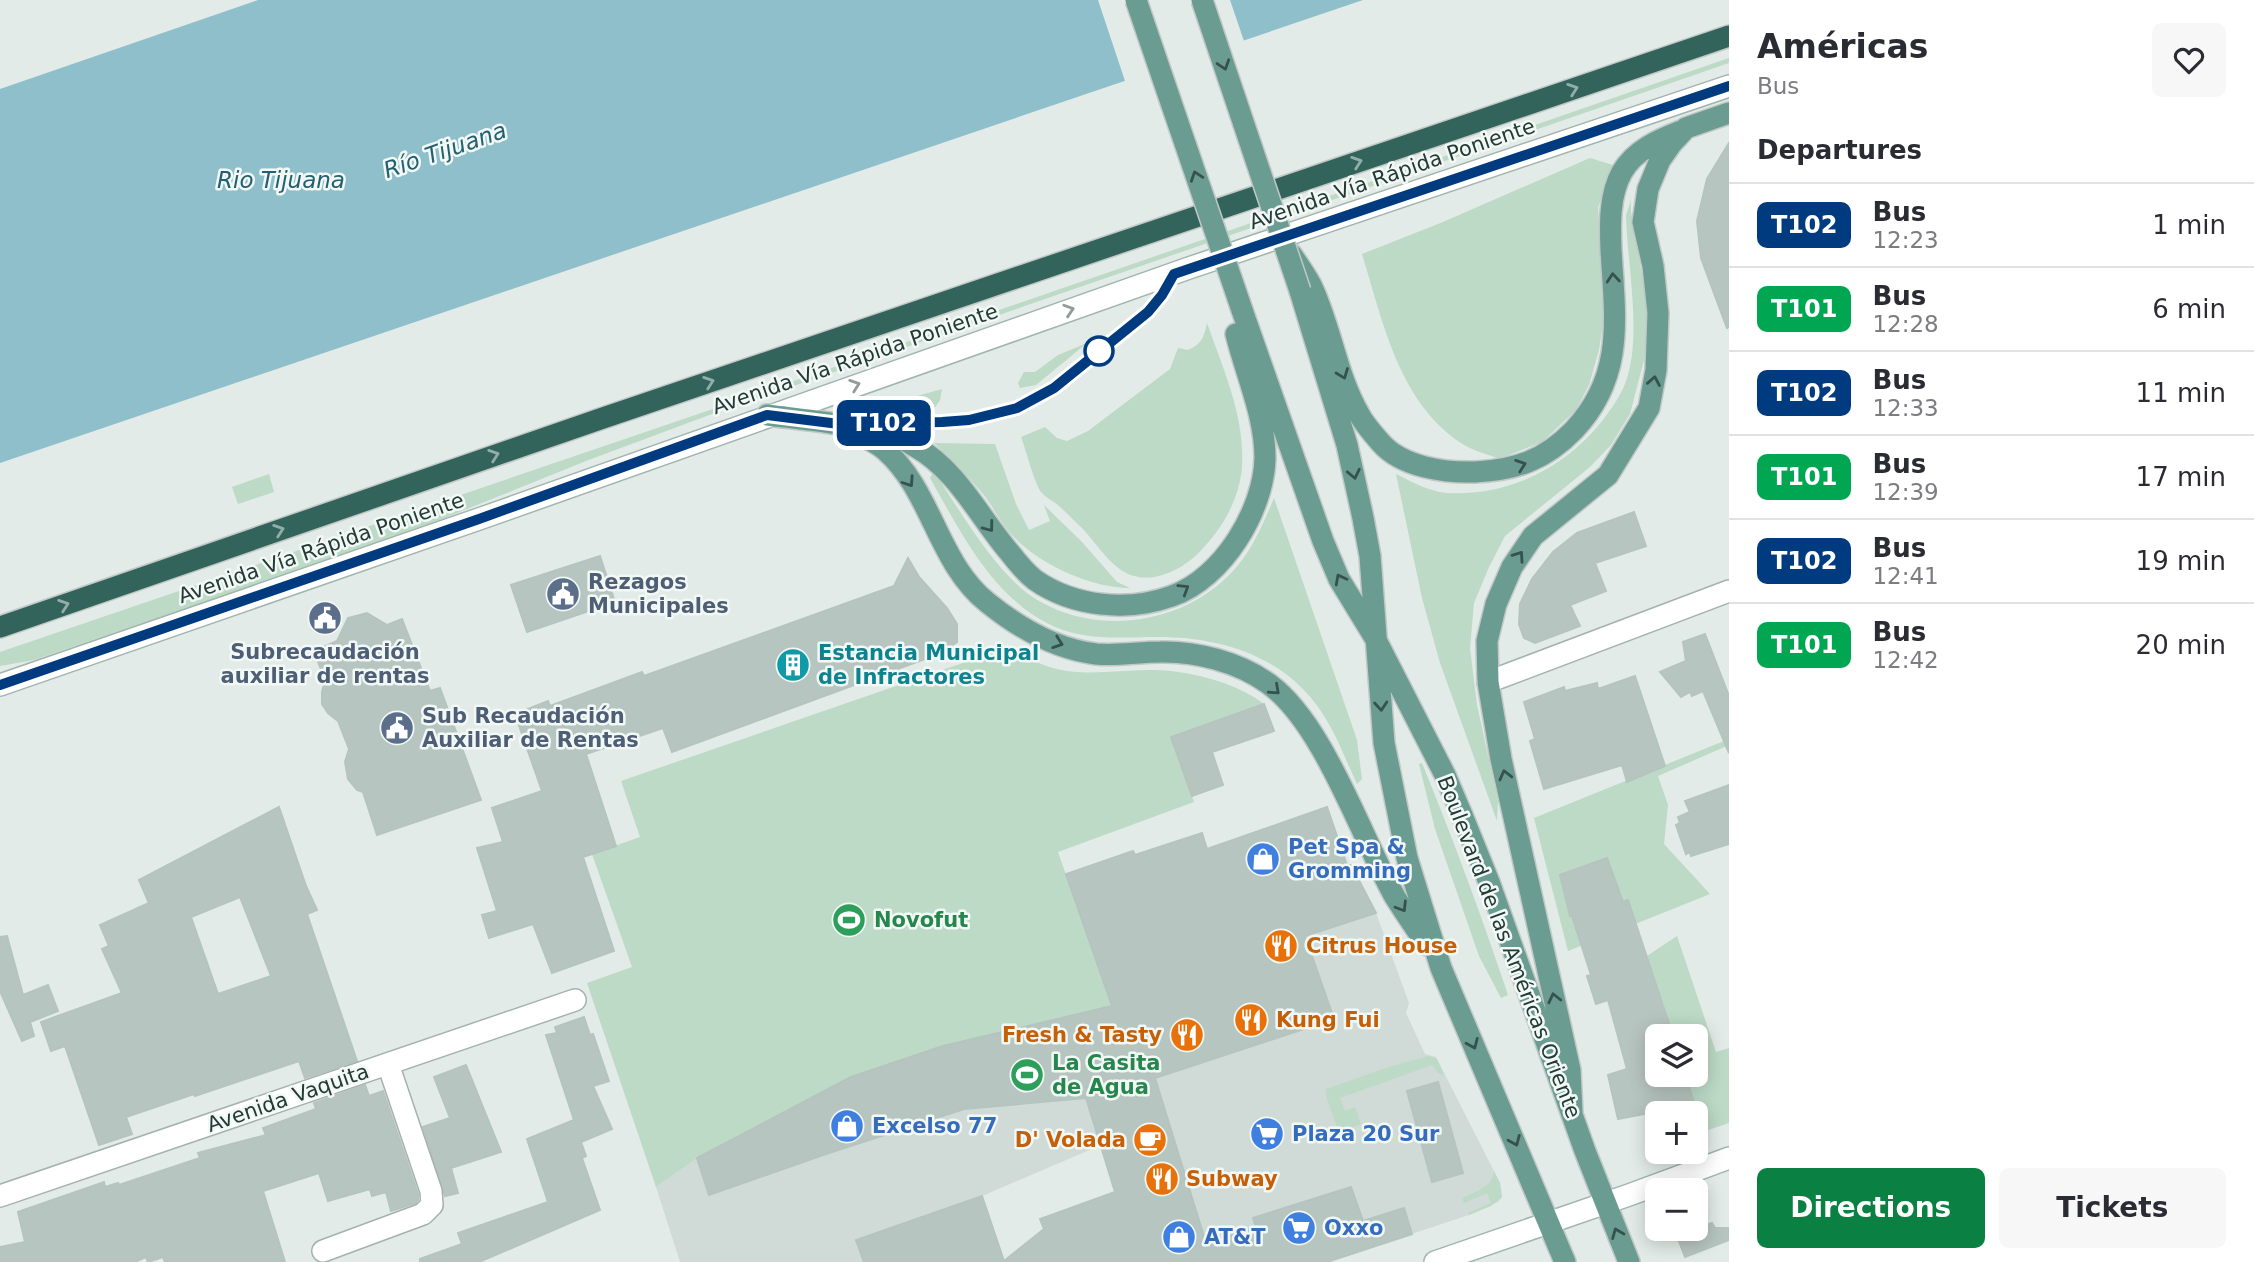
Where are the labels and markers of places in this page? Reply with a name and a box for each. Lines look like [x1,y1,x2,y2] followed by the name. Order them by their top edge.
[1084,336,1114,366] unlabelled marker
[588,570,729,618] place label: Rezagos Municipales
[544,575,582,613] public building icon: Rezagos Municipales
[306,599,344,637] public building icon: Subrecaudación auxiliar de rentas
[221,640,429,688] place label: Subrecaudación auxiliar de rentas
[818,641,1039,689] place label: Estancia Municipal de Infractores
[774,646,812,684] building icon: Estancia Municipal de Infractores
[422,704,639,752] place label: Sub Recaudación Auxiliar de Rentas
[378,709,416,747] public building icon: Sub Recaudación Auxiliar de Rentas
[1288,835,1411,883] place label: Pet Spa & Gromming
[1244,840,1282,878] shop icon: Pet Spa & Gromming
[830,901,868,939] sports icon: Novofut
[874,908,968,932] place label: Novofut
[1262,927,1300,965] restaurant icon: Citrus House
[1306,934,1457,958] place label: Citrus House
[1232,1001,1270,1039] restaurant icon: Kung Fui
[1276,1008,1380,1032] place label: Kung Fui
[1168,1016,1206,1054] restaurant icon: Fresh & Tasty
[1002,1023,1162,1047] place label: Fresh & Tasty
[1052,1051,1160,1099] place label: La Casita de Agua
[1008,1056,1046,1094] sports icon: La Casita de Agua
[828,1107,866,1145] shop icon: Excelso 77
[872,1114,997,1138] place label: Excelso 77
[1248,1115,1286,1153] supermarket icon: Plaza 20 Sur
[1131,1121,1169,1159] cafe icon: D' Volada
[1292,1122,1440,1146] place label: Plaza 20 Sur
[1015,1128,1126,1152] place label: D' Volada
[1143,1160,1181,1198] restaurant icon: Subway
[1186,1167,1278,1191] place label: Subway
[1280,1209,1318,1247] supermarket icon: Oxxo
[1324,1216,1383,1240] place label: Oxxo
[1160,1218,1198,1256] shop icon: AT&T
[1204,1225,1266,1249] place label: AT&T

